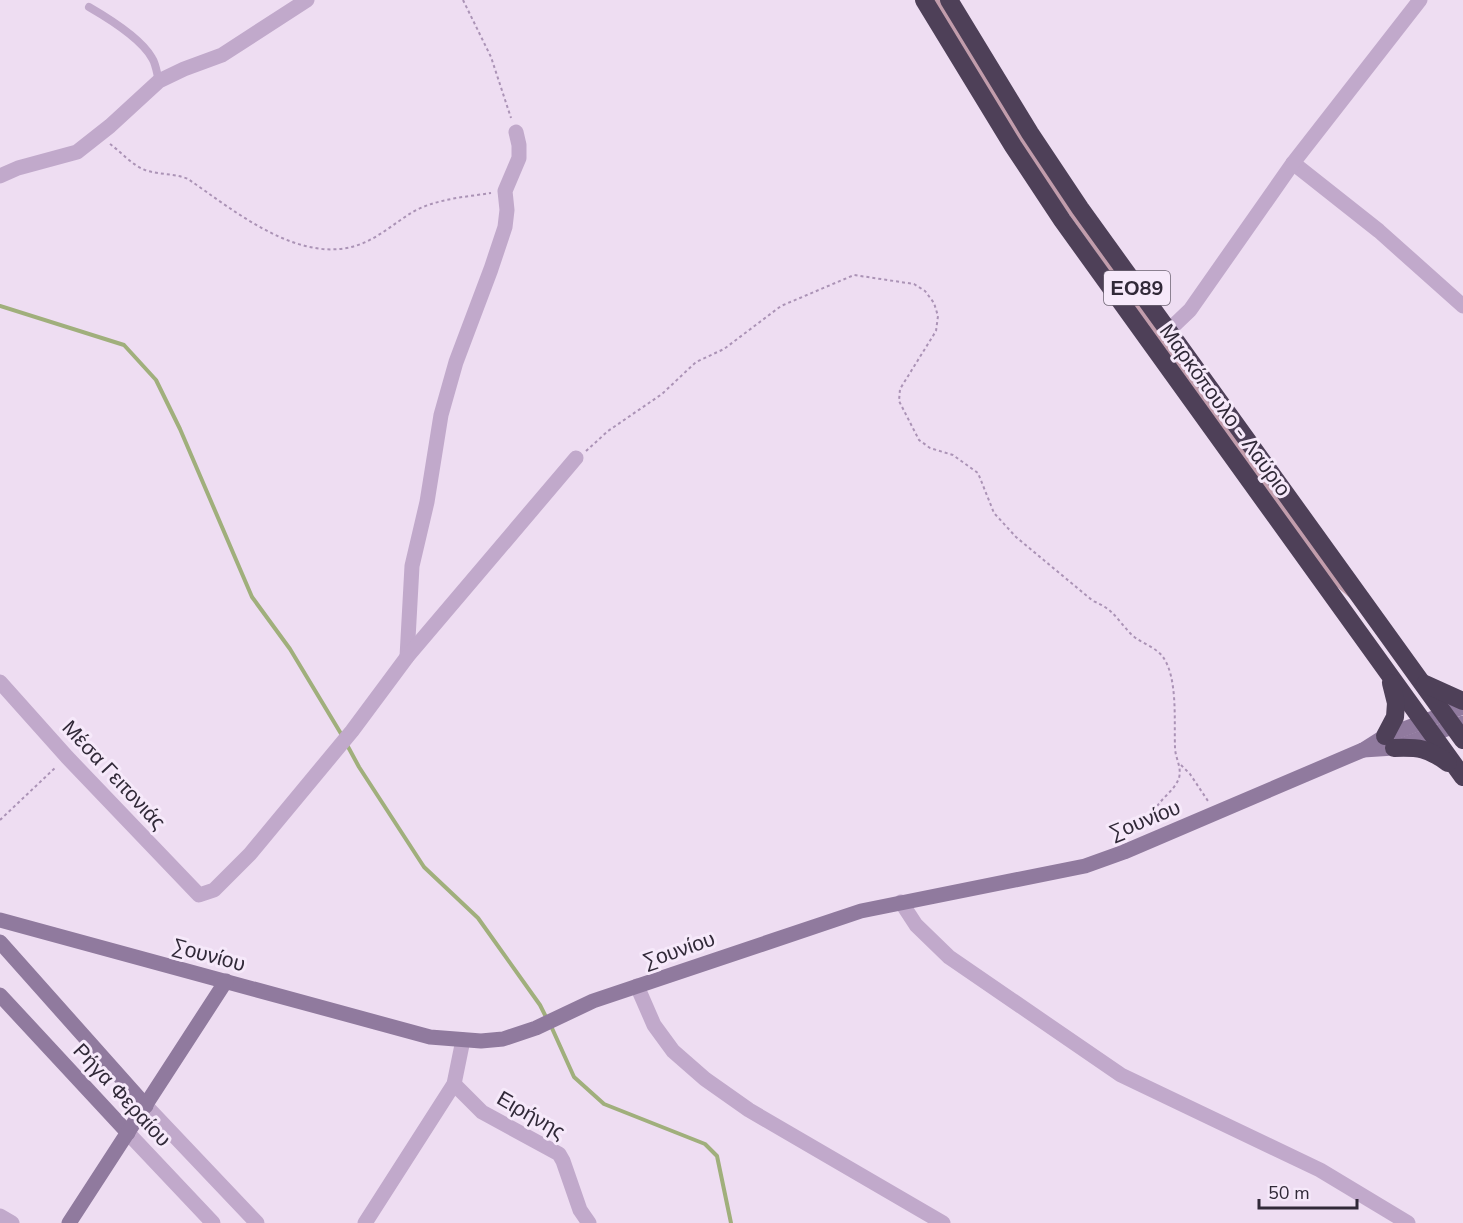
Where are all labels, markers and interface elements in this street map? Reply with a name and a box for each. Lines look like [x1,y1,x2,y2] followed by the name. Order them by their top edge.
[1104,271,1170,305] road number: ΕΟ89
[1153,318,1297,502] street label: Μαρκόπουλο - Λαύριο
[56,714,172,836] street label: Μέσα Γειτονιάς
[1105,793,1185,847] street label: Σουνίου
[639,925,719,975] street label: Σουνίου
[170,932,248,978] street label: Σουνίου
[67,1037,177,1153] street label: Ρήγα Φεραίου
[492,1084,570,1146] street label: Ειρήνης
[1259,1172,1356,1210] scale bar
[1268,1181,1310,1205] text: 50 m

